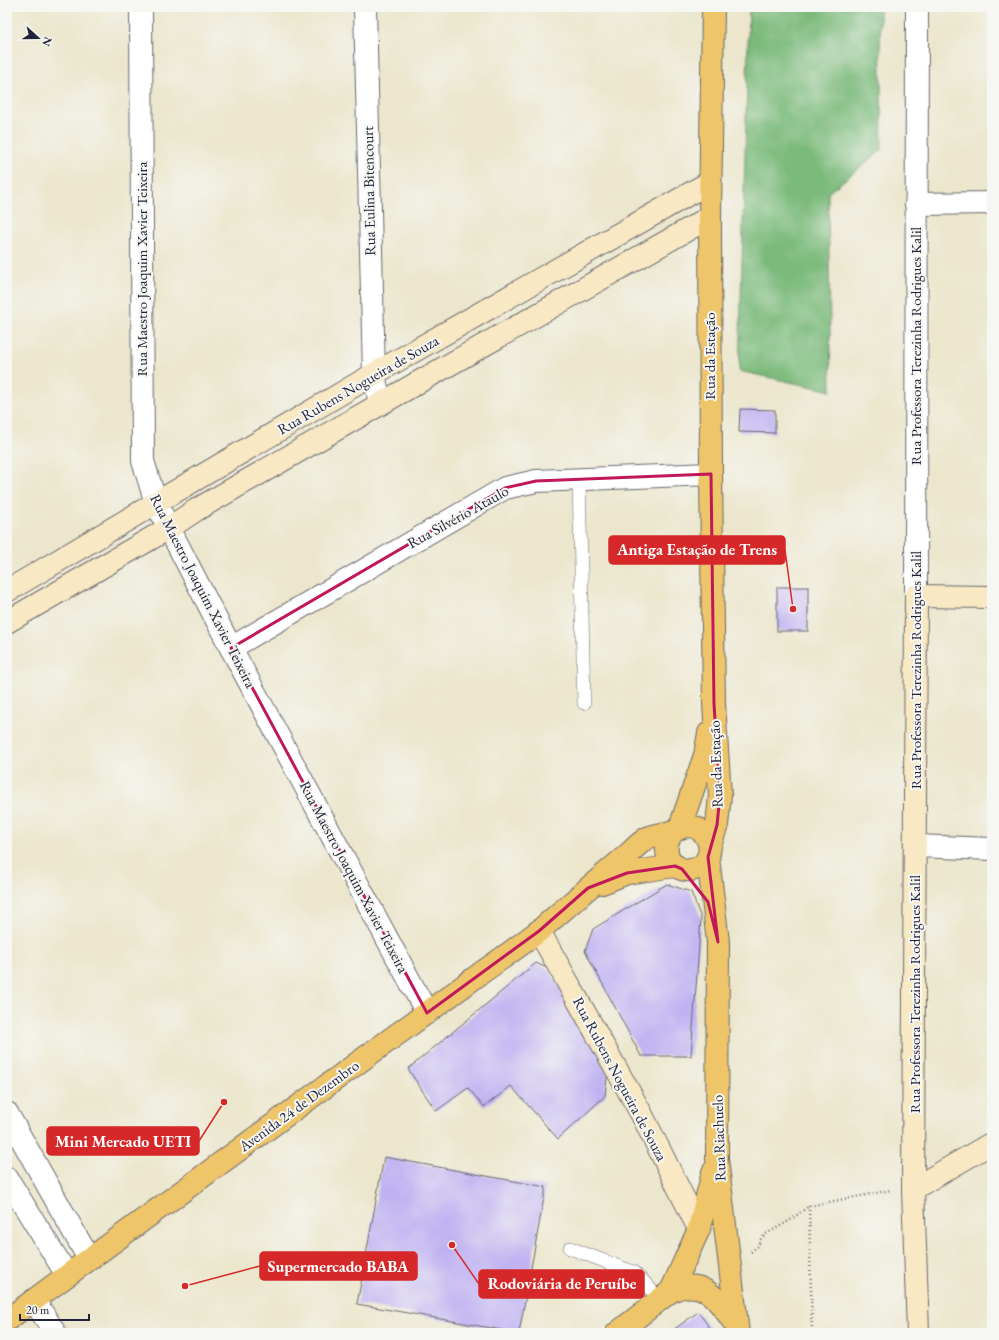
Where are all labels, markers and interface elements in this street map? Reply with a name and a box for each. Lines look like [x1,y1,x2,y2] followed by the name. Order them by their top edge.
[18,18,58,58] north arrow
[39,35,55,48] text: N
[358,126,379,256] street label: Rua Eulina Bitencourt
[132,162,151,376] street label: Rua Maestro Joaquim Xavier Teixeira
[906,226,925,465] street label: Rua Professora Terezinha Rodrigues Kalil
[700,312,719,400] street label: Rua da Estação
[274,331,442,439] street label: Rua Rubens Nogueira de Souza
[404,481,512,552] street label: Rua Silvério Ataulo
[146,491,261,691] street label: Rua Maestro Joaquim Xavier Teixeira
[609,536,785,564] callout: Antiga Estação de Trens
[616,539,777,560] text: Antiga Estação de Trens
[906,550,925,789] street label: Rua Professora Terezinha Rodrigues Kalil
[704,720,727,808] street label: Rua da Estação
[296,777,413,976] street label: Rua Maestro Joaquim Xavier Teixeira
[905,874,924,1113] street label: Rua Professora Terezinha Rodrigues Kalil
[569,993,672,1164] street label: Rua Rubens Nogueira de Souza
[234,1056,362,1156] street label: Avenida 24 de Dezembro
[707,1094,730,1182] street label: Rua Riachuelo
[47,1127,199,1155] callout: Mini Mercado UETI
[55,1131,191,1152] text: Mini Mercado UETI
[260,1252,417,1280] callout: Supermercado BABA
[268,1256,409,1277] text: Supermercado BABA
[479,1270,644,1298] callout: Rodoviária de Peruíbe
[488,1273,637,1294] text: Rodoviária de Peruíbe
[20,1296,89,1322] scale bar
[26,1302,50,1318] text: 20 m

